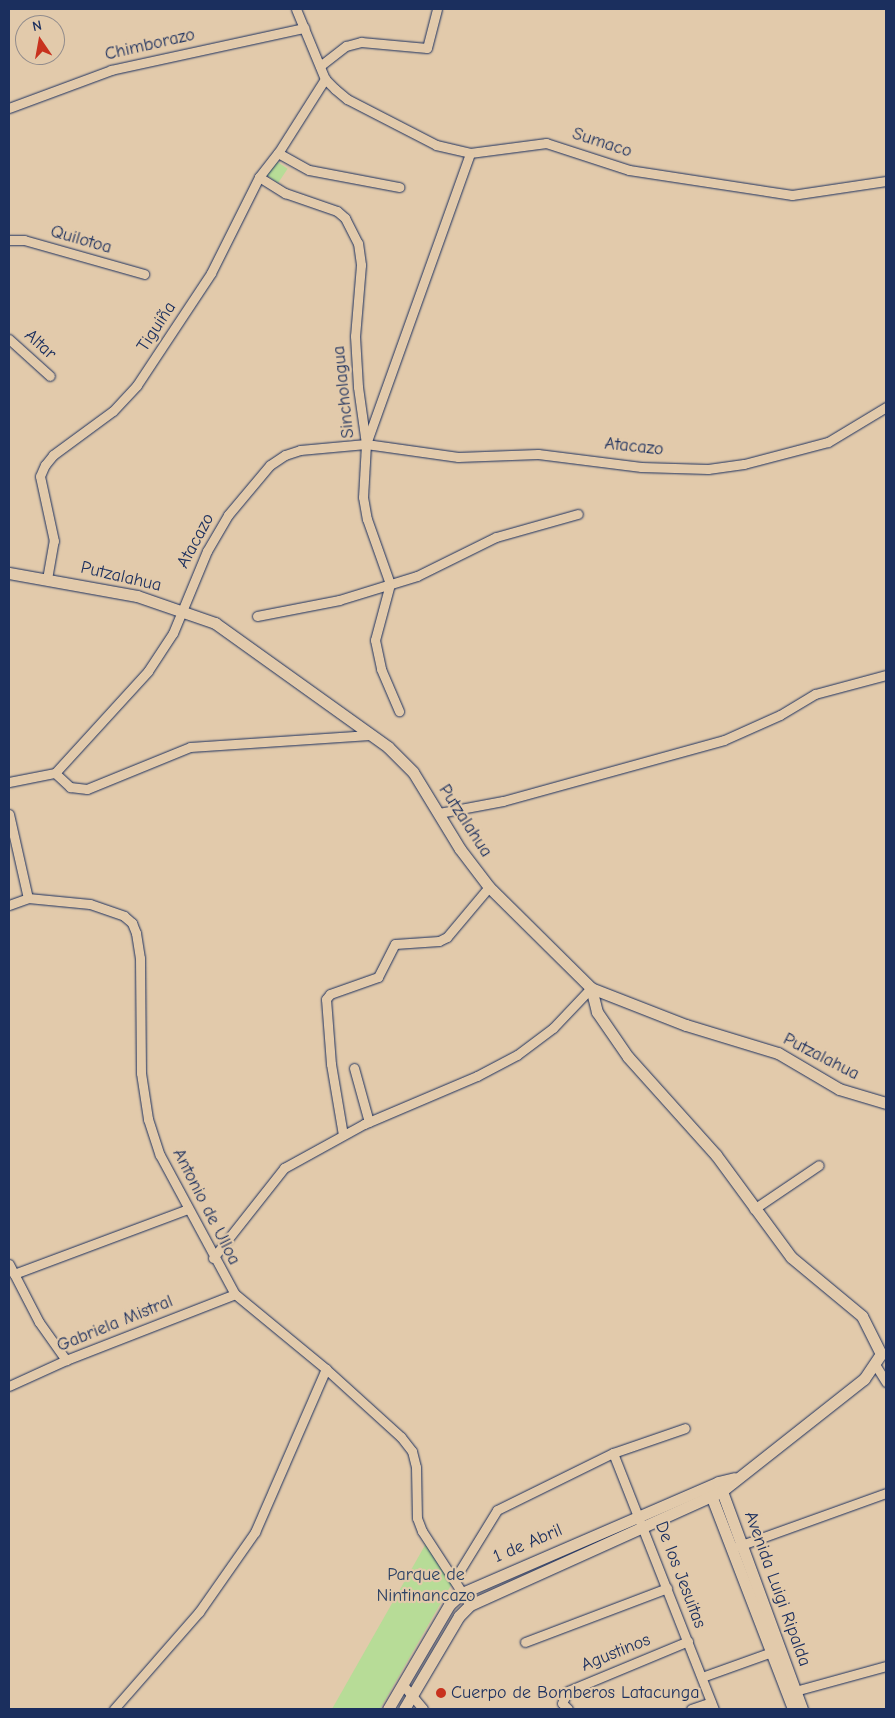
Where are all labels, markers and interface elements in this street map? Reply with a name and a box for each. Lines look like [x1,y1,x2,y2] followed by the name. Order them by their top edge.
[15,15,65,65] north arrow
[31,17,43,35] text: N
[103,24,197,66] street label: Chimborazo
[569,123,635,163] street label: Sumaco
[48,221,114,259] street label: Quilotoa
[133,298,181,356] street label: Tiguiña
[20,325,60,365] street label: Altar
[328,345,360,439] street label: Sincholagua
[603,433,665,461] street label: Atacazo
[173,510,219,572] street label: Atacazo
[78,557,164,597] street label: Putzalahua
[433,781,497,861] street label: Putzalahua
[779,1029,863,1085] street label: Putzalahua
[167,1145,245,1269] street label: Antonio de Ulloa
[54,1291,176,1357] street label: Gabriela Mistral
[739,1508,815,1670] street label: Avenida Luigi Ripalda
[650,1519,710,1631] street label: De los Jesuitas
[490,1520,566,1568] street label: 1 de Abril
[376,1565,476,1608] park label: Parque de Nintinancazo
[578,1629,654,1677] street label: Agustinos
[451,1682,700,1704] place label: Cuerpo de Bomberos Latacunga
[435,1687,447,1699] marker: Cuerpo de Bomberos Latacunga

